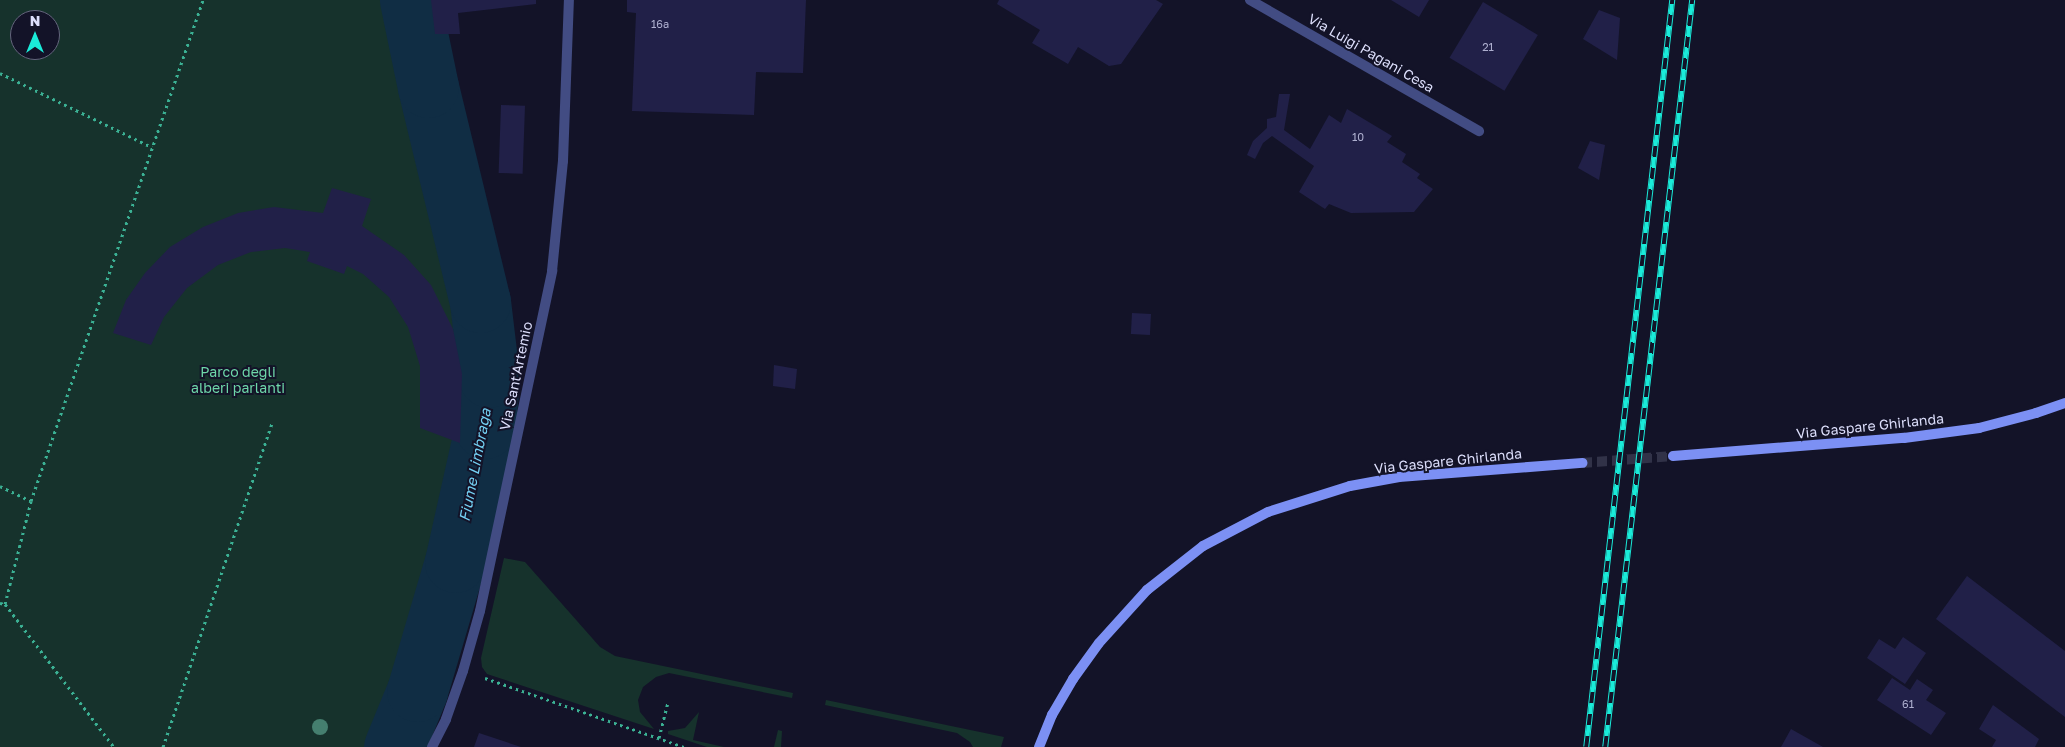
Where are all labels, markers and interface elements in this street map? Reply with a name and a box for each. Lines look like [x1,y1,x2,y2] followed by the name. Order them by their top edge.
[10,10,60,60] north arrow
[1305,10,1437,96] street label: Via Luigi Pagani Cesa
[30,12,40,29] text: N
[651,17,669,31] house number: 16a
[1482,40,1494,54] house number: 21
[1352,130,1364,144] house number: 10
[496,320,536,432] street label: Via Sant'Artemio
[191,364,285,397] park label: Parco degli alberi parlanti
[455,407,495,523] water label: Fiume Limbraga
[1795,410,1945,442] street label: Via Gaspare Ghirlanda
[1373,445,1523,477] street label: Via Gaspare Ghirlanda
[1902,697,1914,711] house number: 61

